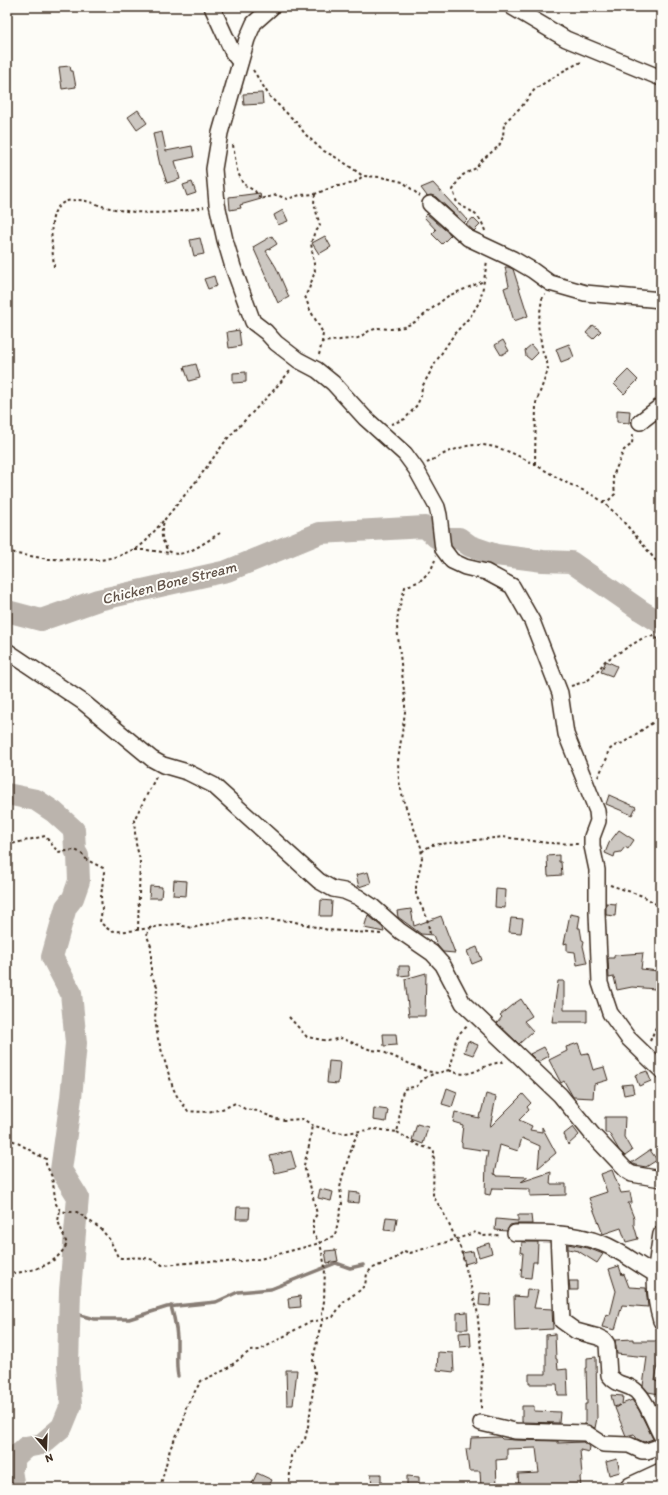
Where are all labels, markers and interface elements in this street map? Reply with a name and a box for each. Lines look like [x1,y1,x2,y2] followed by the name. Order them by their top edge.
[100,557,239,608] water label: Chicken Bone Stream
[26,1429,66,1469] north arrow
[43,1451,55,1465] text: N

